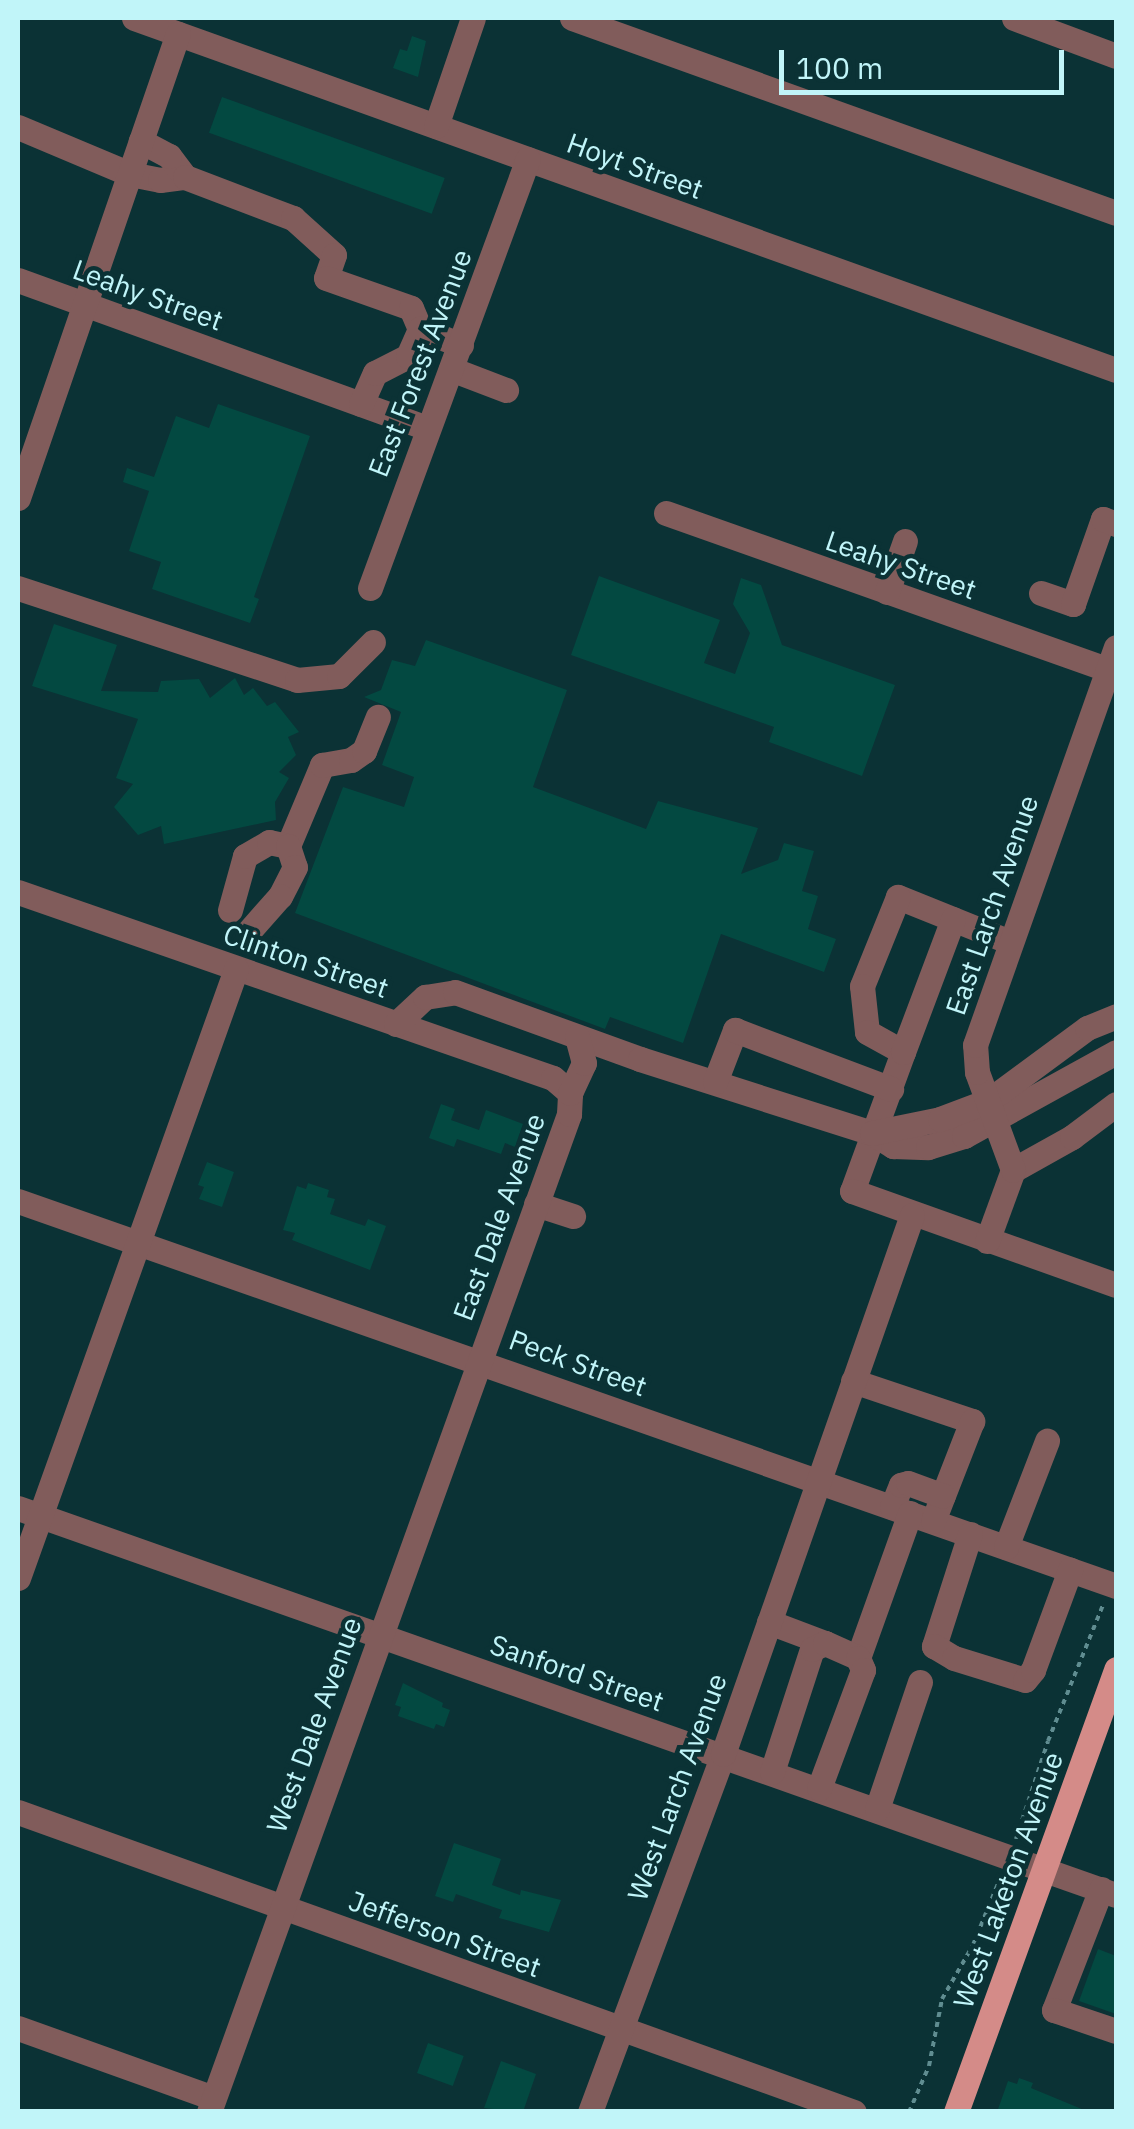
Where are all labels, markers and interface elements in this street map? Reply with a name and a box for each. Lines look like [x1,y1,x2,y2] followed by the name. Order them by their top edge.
[784,30,1069,92] scale bar
[796,48,883,87] text: 100 m
[562,126,708,206] street label: Hoyt Street
[361,245,479,481] street label: East Forest Avenue
[68,252,228,338] street label: Leahy Street
[821,524,981,606] street label: Leahy Street
[939,791,1045,1019] street label: East Larch Avenue
[219,917,393,1005] street label: Clinton Street
[446,1109,552,1325] street label: East Dale Avenue
[505,1323,651,1403] street label: Peck Street
[259,1613,369,1837] street label: West Dale Avenue
[486,1628,668,1718] street label: Sanford Street
[620,1669,734,1905] street label: West Larch Avenue
[946,1747,1070,2013] street label: West Laketon Avenue
[344,1884,546,1984] street label: Jefferson Street

